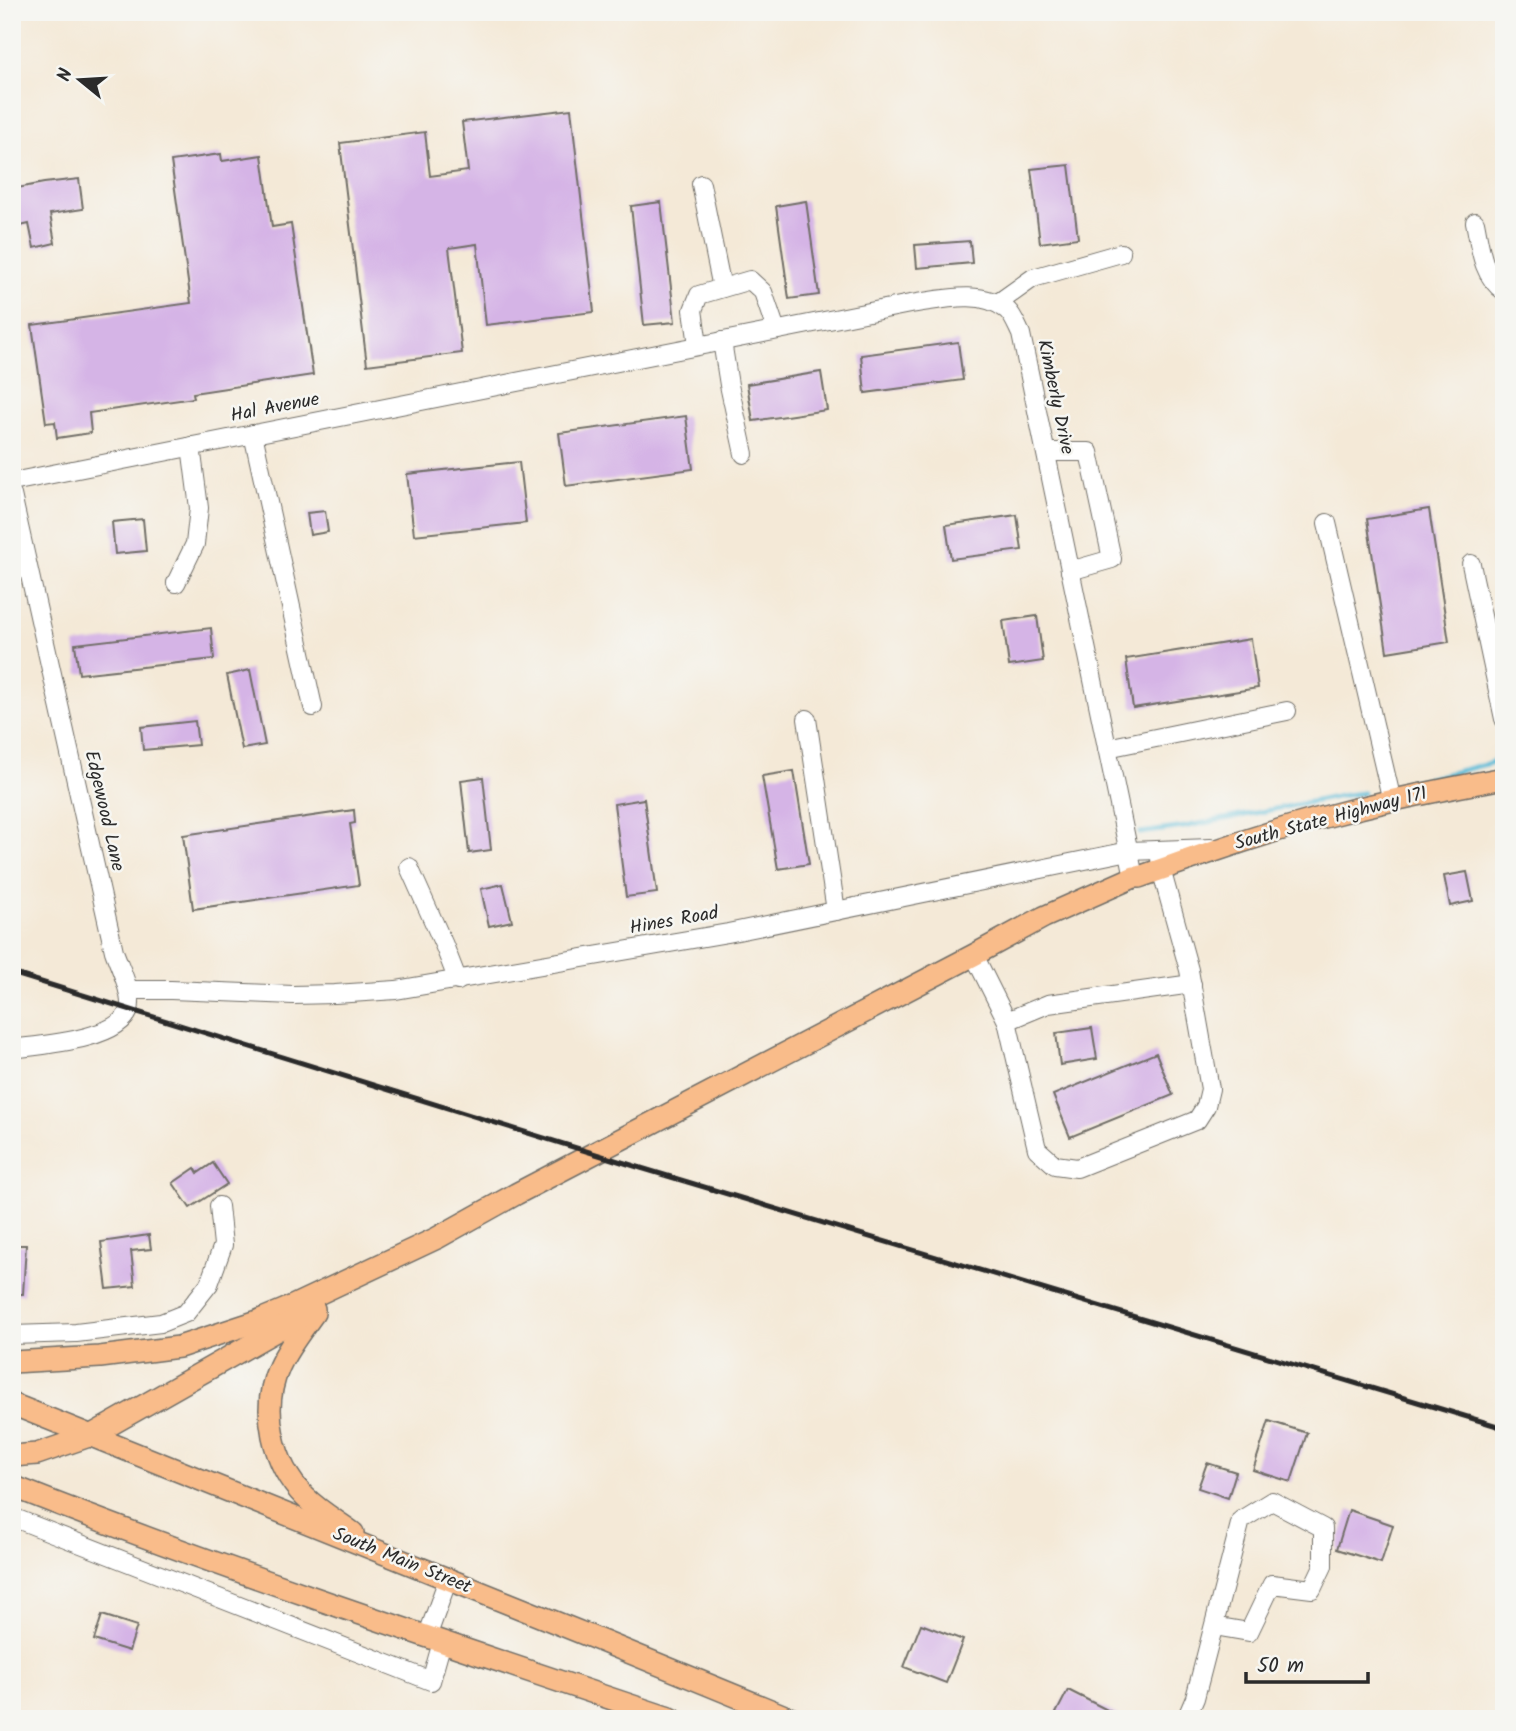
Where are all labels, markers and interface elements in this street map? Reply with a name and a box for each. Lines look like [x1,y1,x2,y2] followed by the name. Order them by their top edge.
[46,46,116,116] north arrow
[50,65,82,86] text: N
[1028,337,1082,458] street label: Kimberly Drive
[228,385,322,431] street label: Hal Avenue
[76,748,133,875] street label: Edgewood Lane
[1231,779,1431,859] street label: South State Highway 171
[627,898,721,944] street label: Hines Road
[328,1519,477,1603] street label: South Main Street
[1246,1640,1369,1684] scale bar
[1257,1650,1304,1683] text: 50 m

